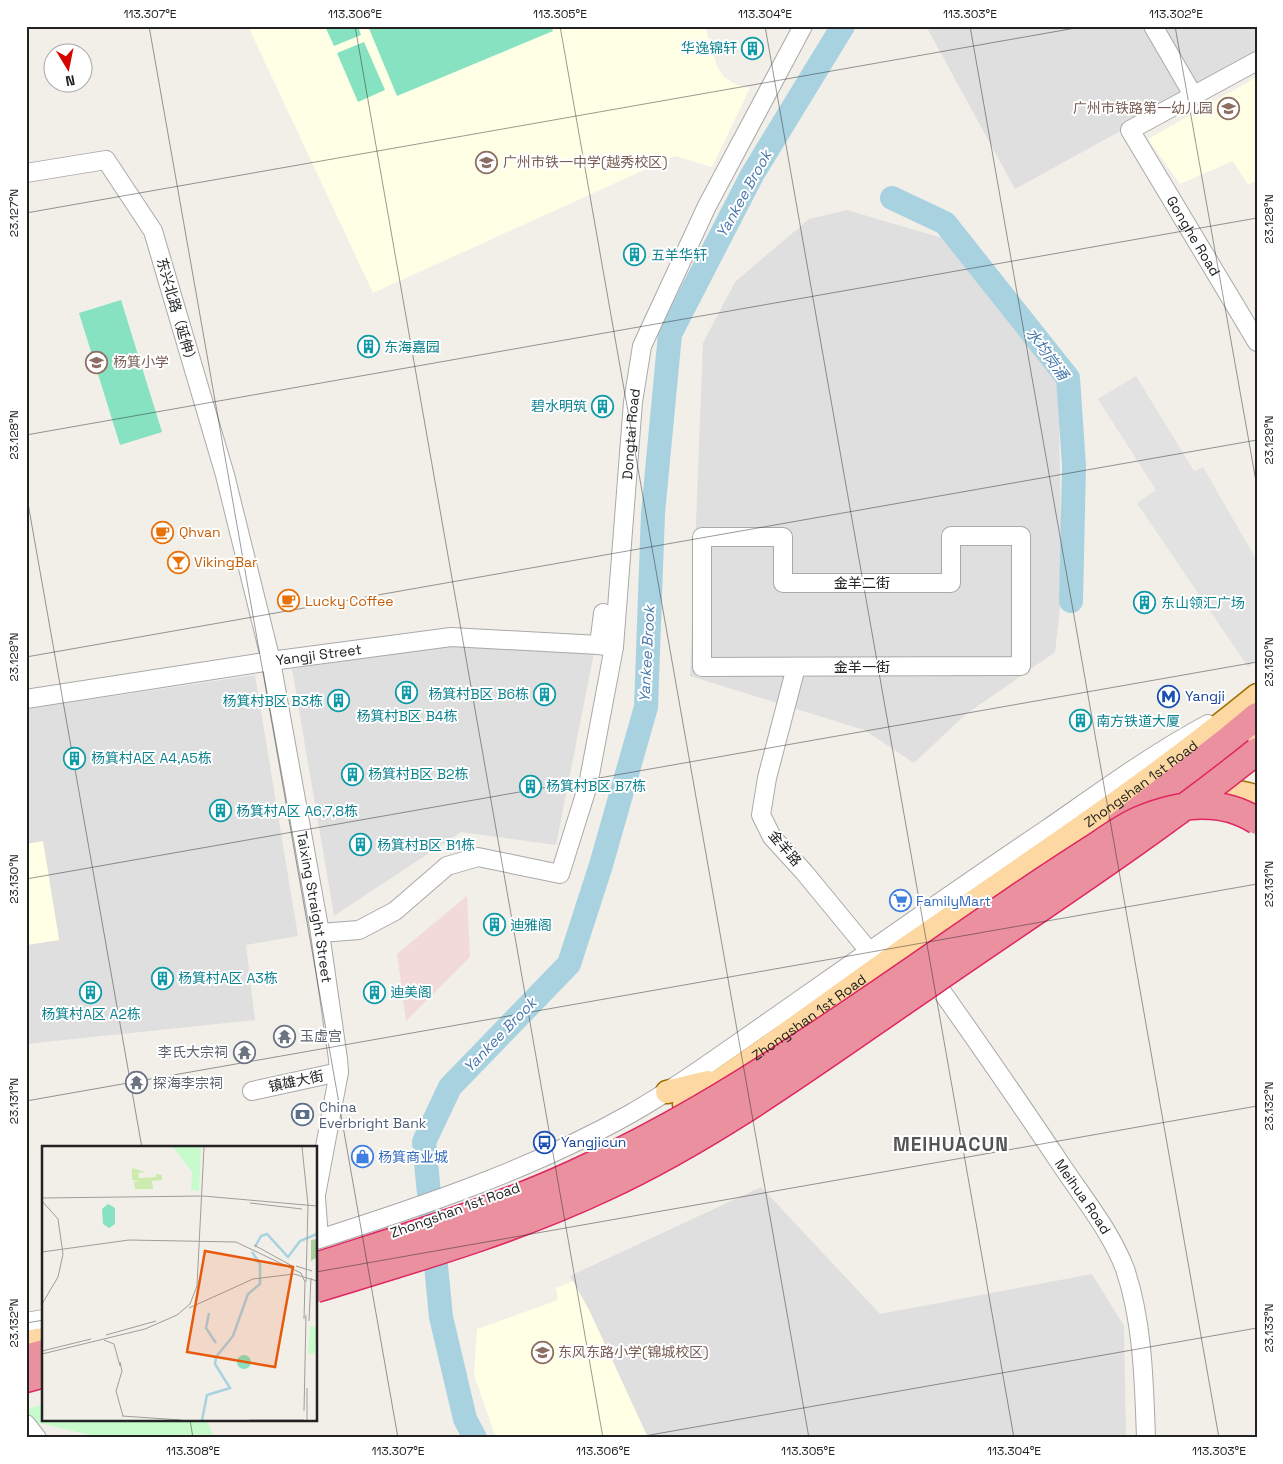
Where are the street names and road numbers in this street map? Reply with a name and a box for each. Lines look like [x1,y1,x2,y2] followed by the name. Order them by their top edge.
[1162,193,1224,279] street label: Gonghe Road
[153,256,201,368] street label: 东兴北路（延伸）
[618,387,644,480] street label: Dongtai Road
[834,574,890,592] street label: 金羊二街
[275,640,363,669] street label: Yangji Street
[834,658,890,676] street label: 金羊一街
[1080,736,1201,831] street label: Zhongshan 1st Road
[765,826,805,870] street label: 金羊路
[293,830,336,984] street label: Taixing Straight Street
[748,970,870,1065] street label: Zhongshan 1st Road
[267,1066,325,1096] street label: 镇雄大街
[1051,1156,1115,1237] street label: Meihua Road
[388,1178,522,1242] street label: Zhongshan 1st Road

